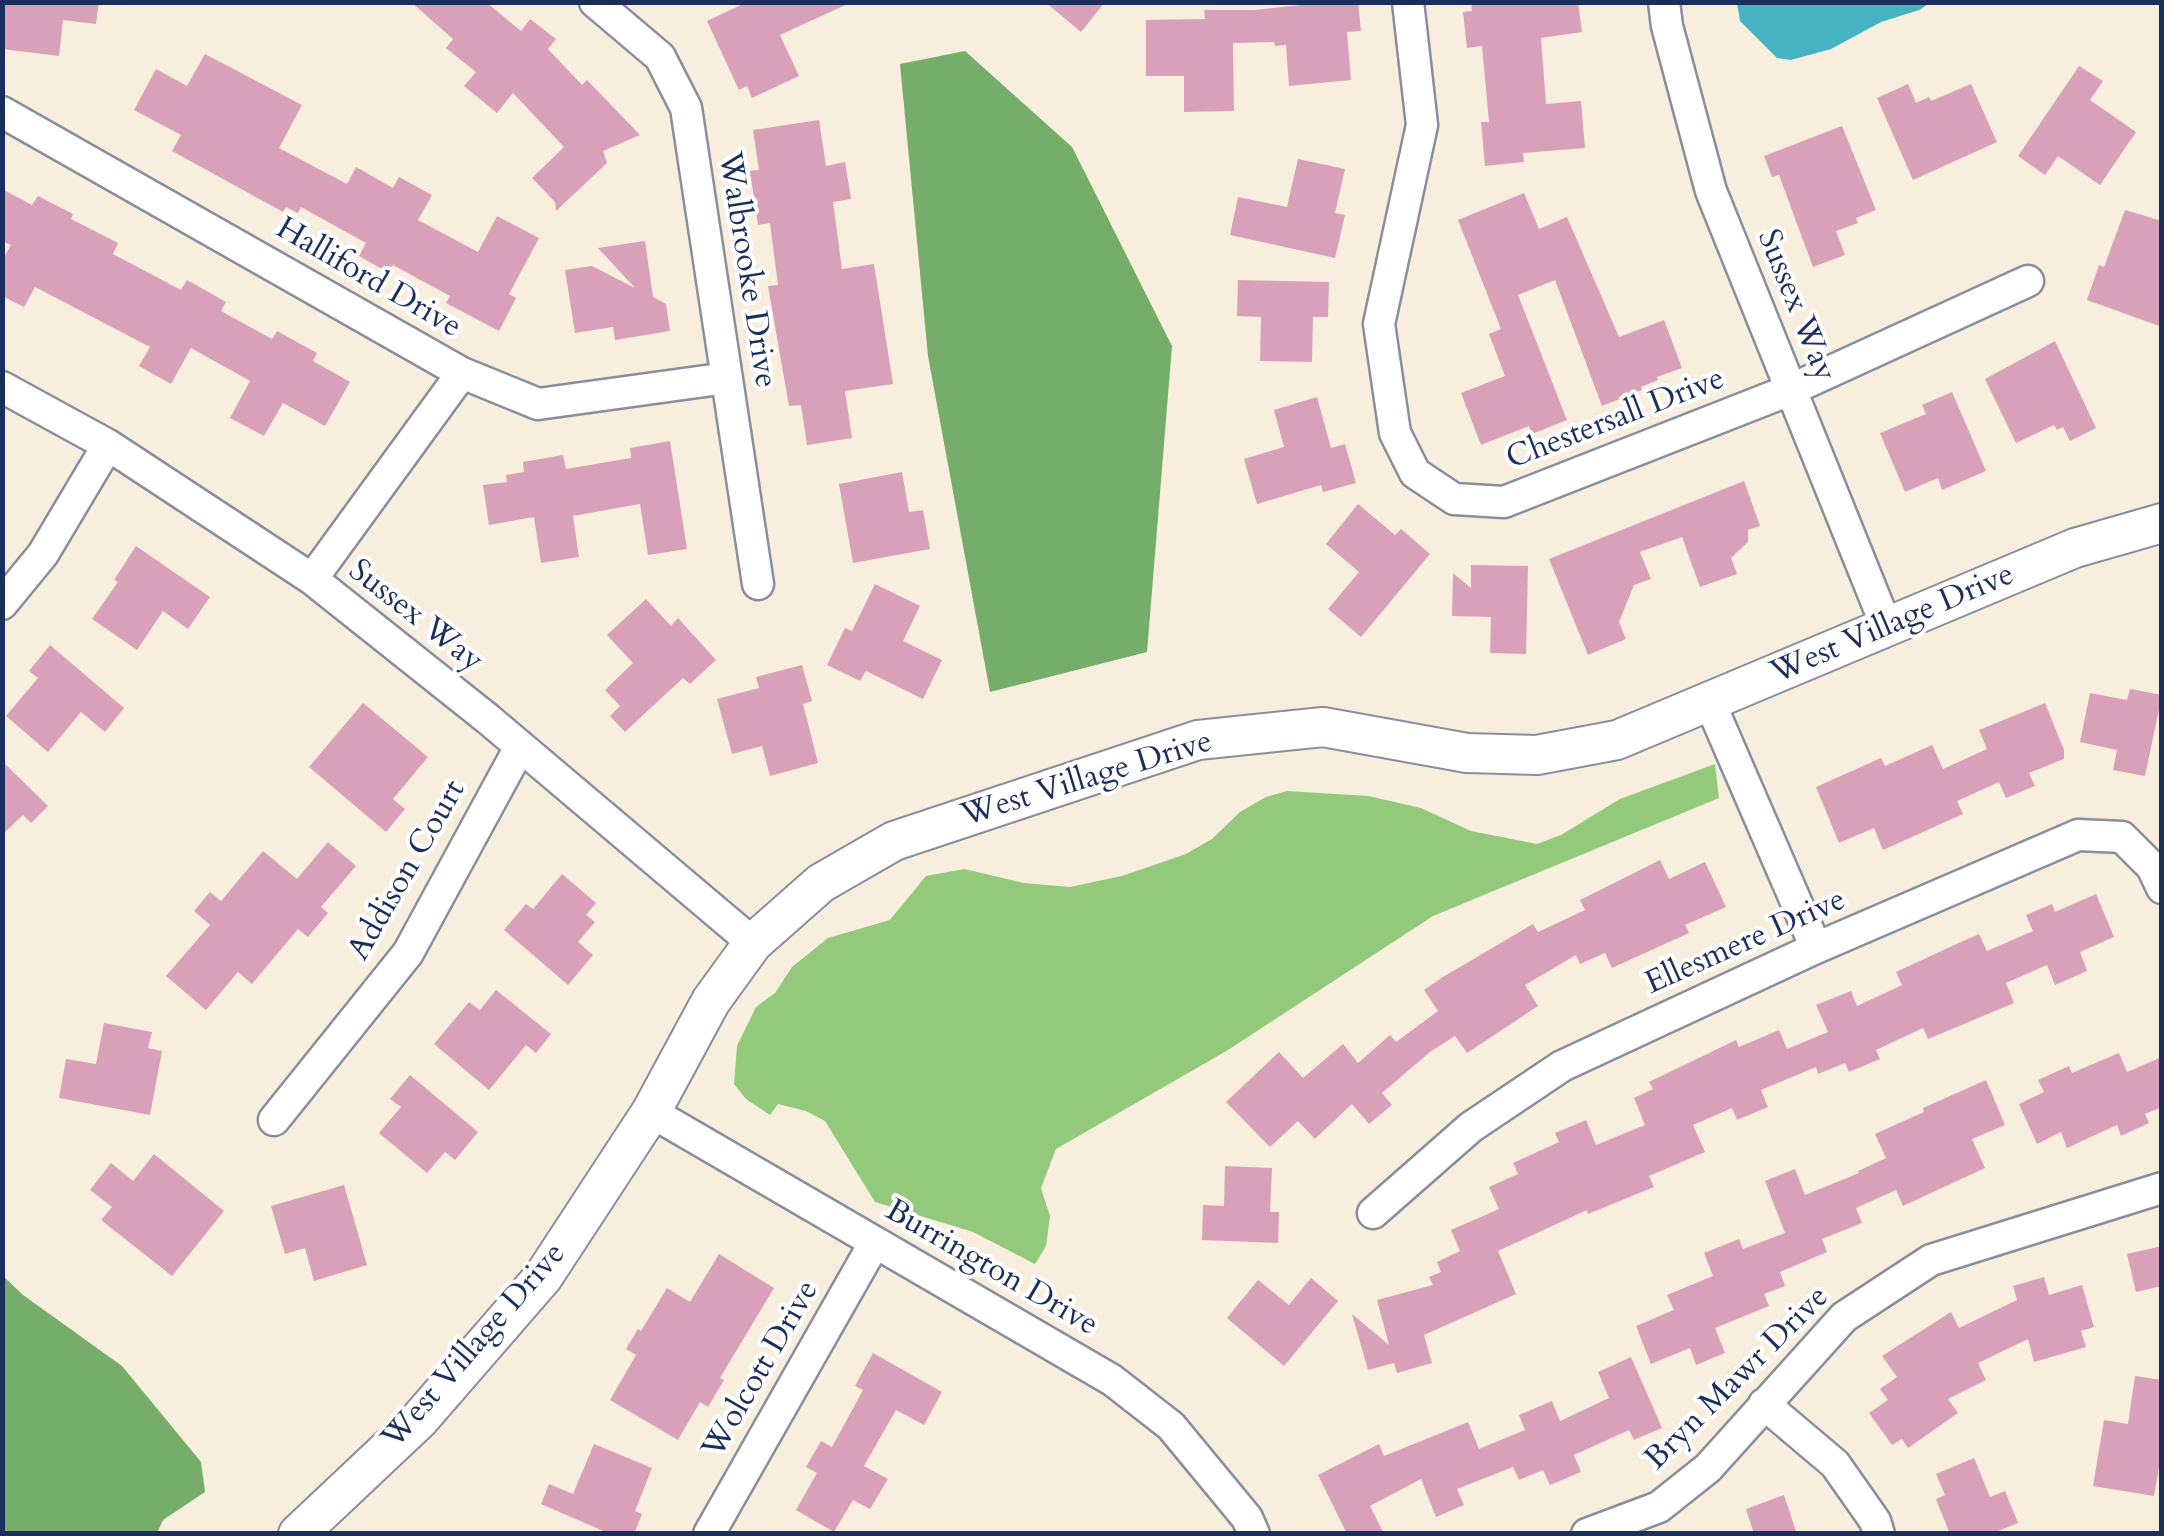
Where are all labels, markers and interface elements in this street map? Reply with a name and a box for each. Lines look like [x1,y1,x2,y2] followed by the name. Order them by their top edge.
[708,149,784,391] street label: Walbrooke Drive
[269,210,467,348] street label: Halliford Drive
[1747,225,1843,387] street label: Sussex Way
[1502,361,1730,479] street label: Chestersall Drive
[340,553,490,681] street label: Sussex Way
[1766,556,2020,694] street label: West Village Drive
[957,724,1217,836] street label: West Village Drive
[341,774,475,968] street label: Addison Court
[1640,882,1852,1004] street label: Ellesmere Drive
[878,1193,1104,1345] street label: Burrington Drive
[375,1236,575,1458] street label: West Village Drive
[696,1274,828,1466] street label: Wolcott Drive
[1638,1279,1838,1479] street label: Bryn Mawr Drive

